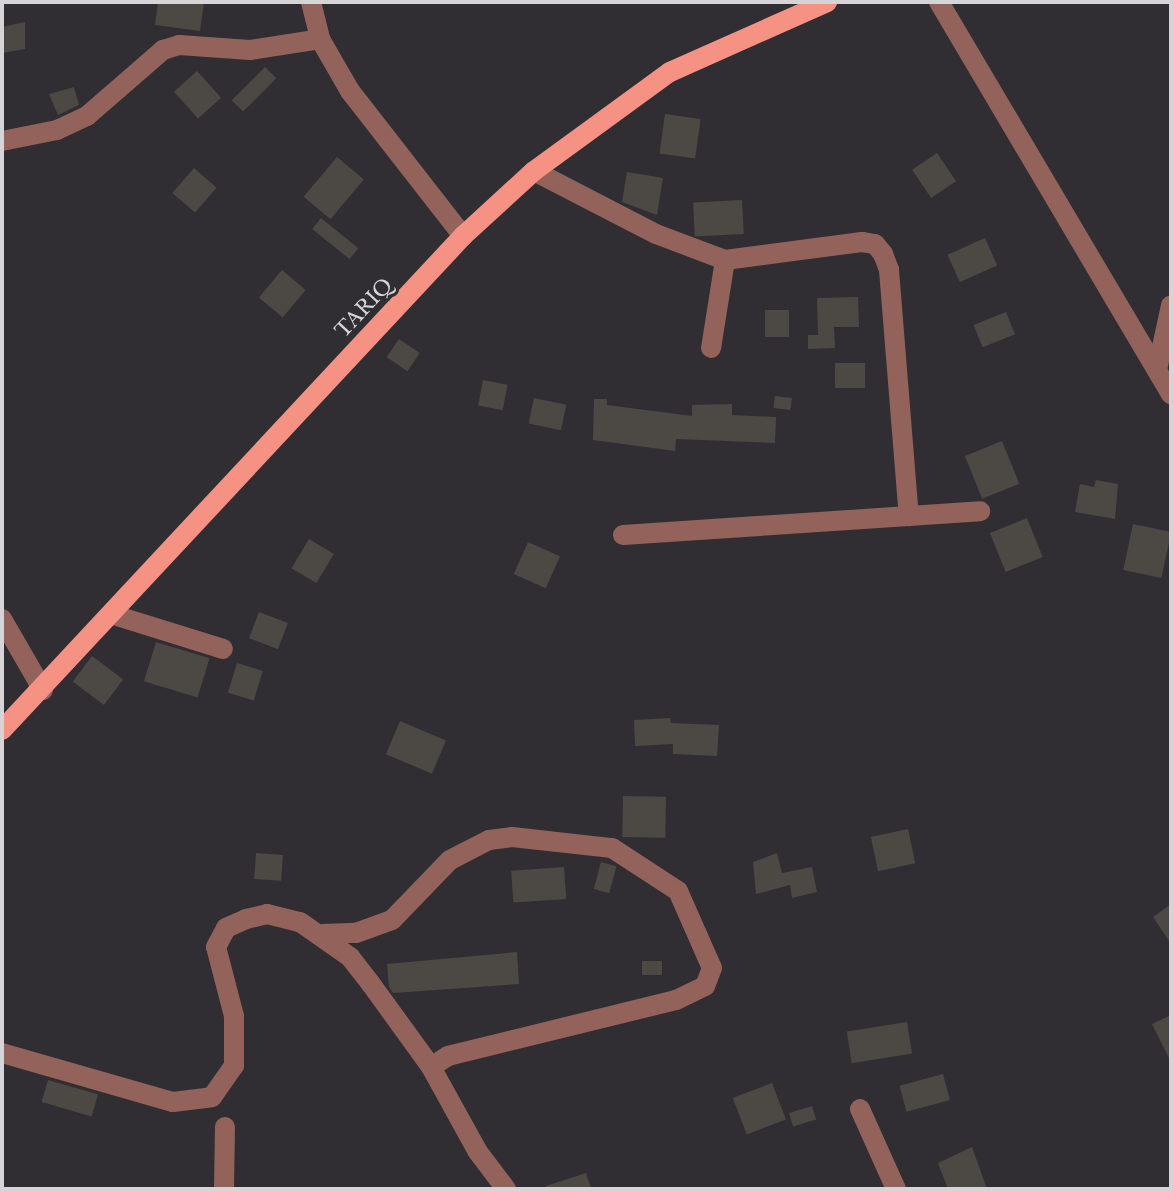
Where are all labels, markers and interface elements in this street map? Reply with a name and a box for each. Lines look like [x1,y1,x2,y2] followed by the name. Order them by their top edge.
[330,273,398,343] street label: TARIQ

